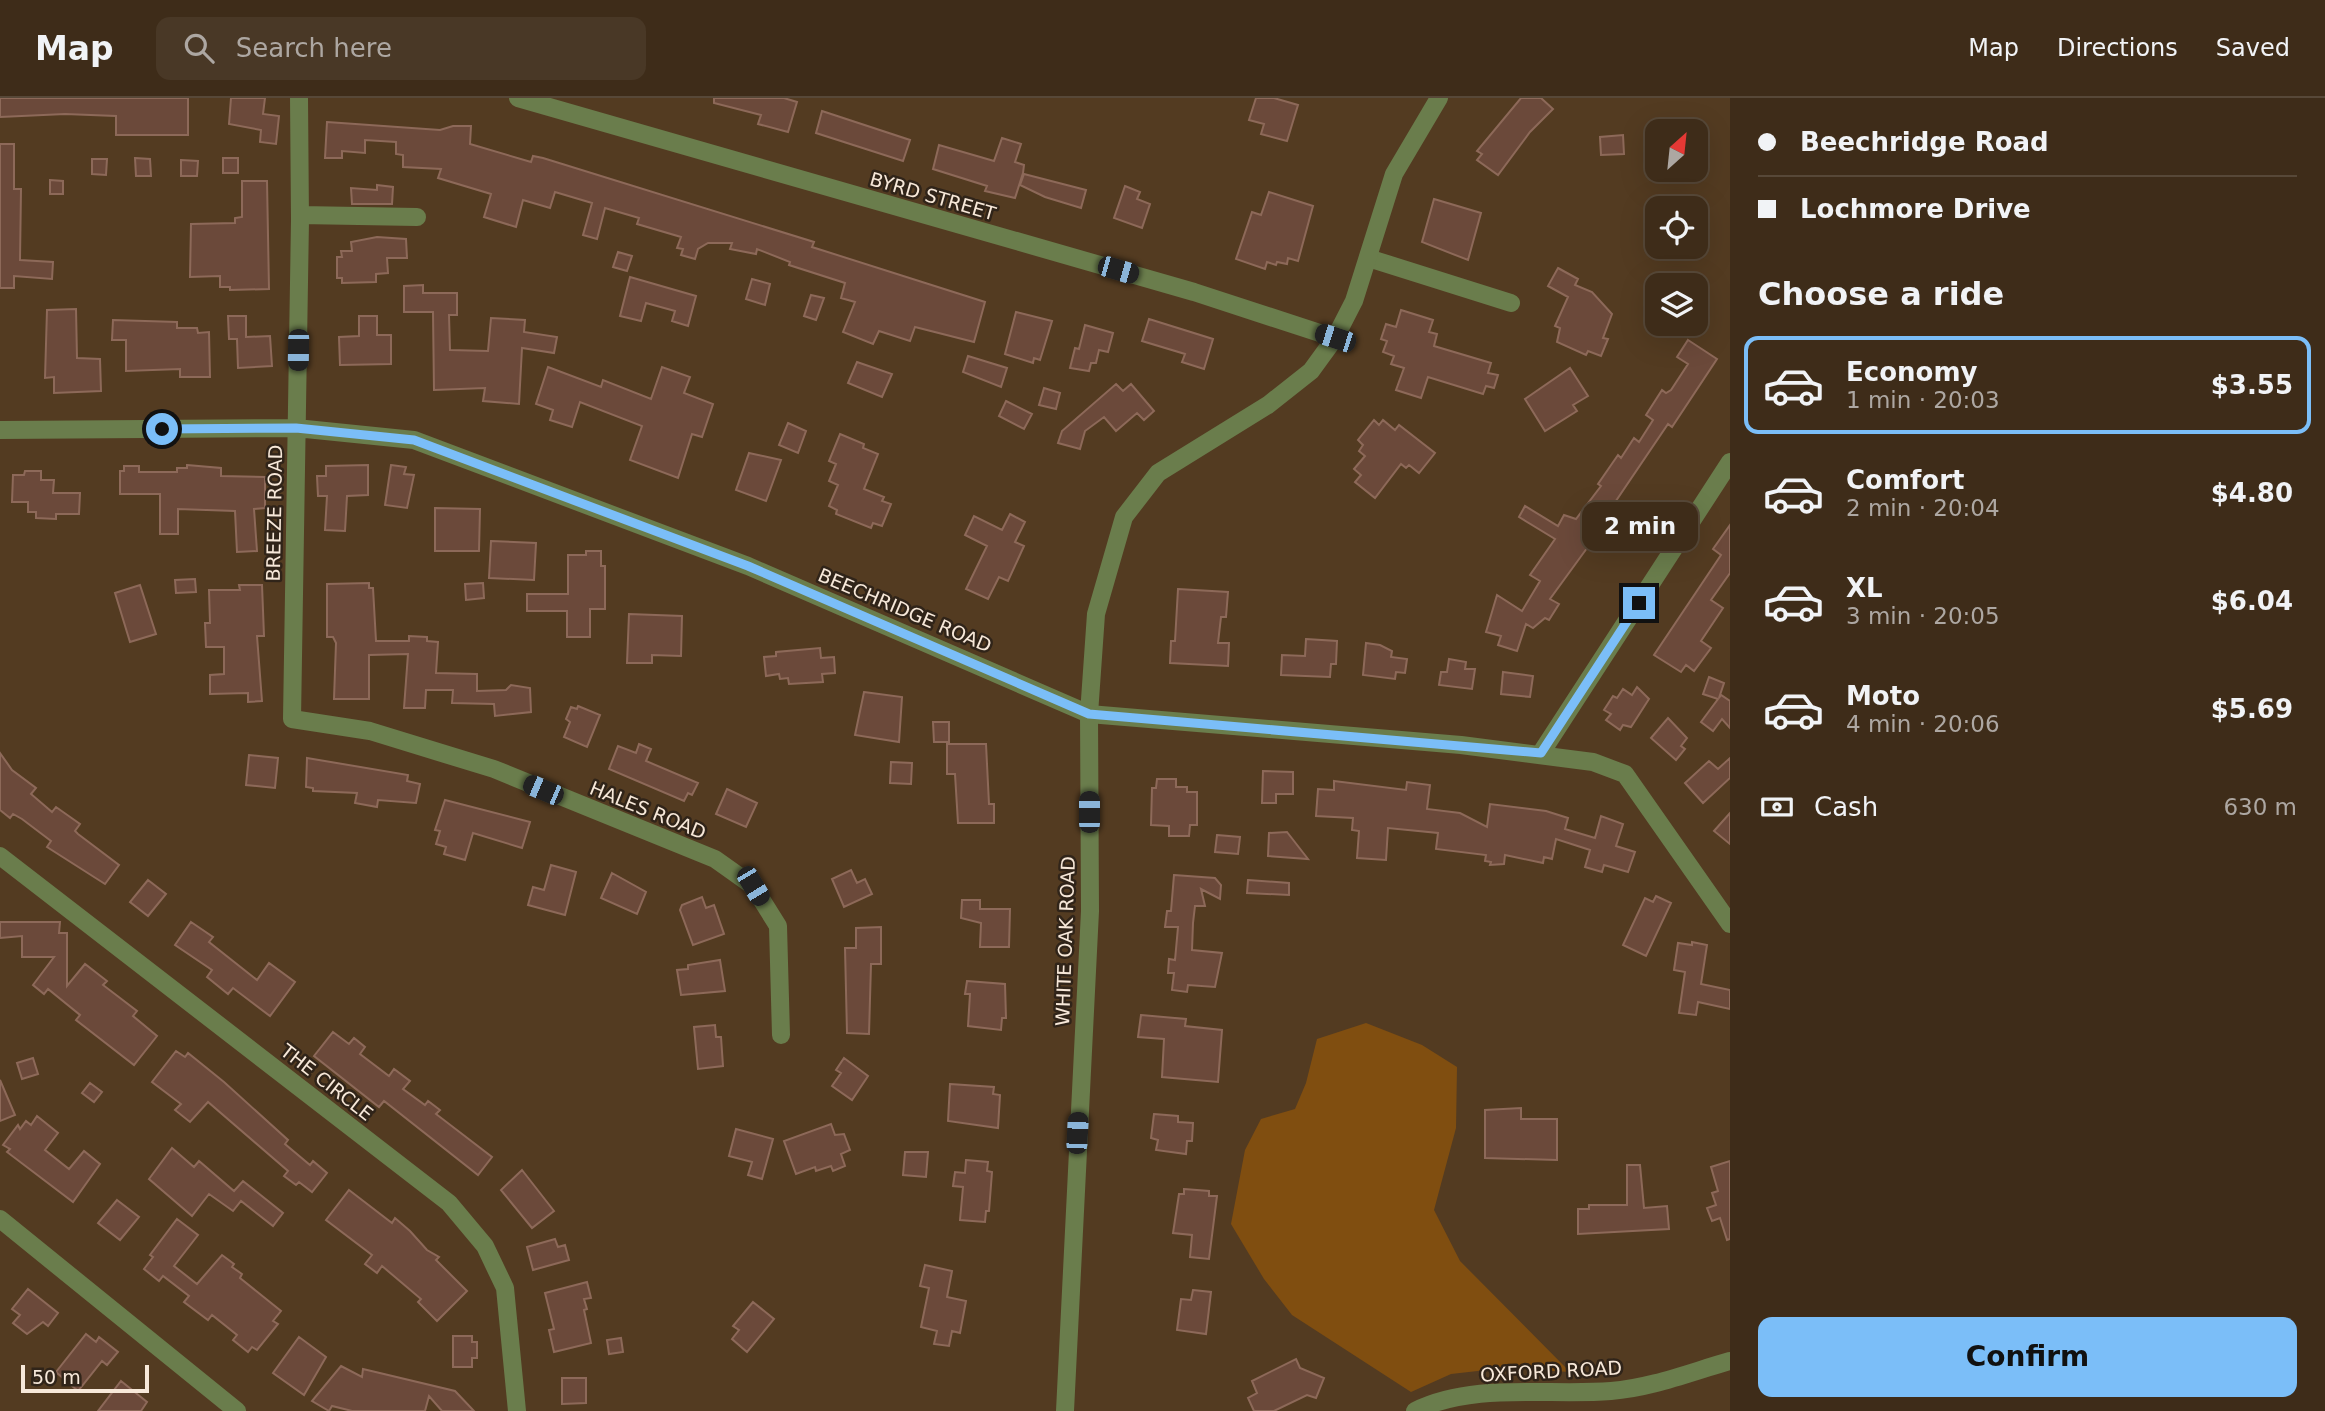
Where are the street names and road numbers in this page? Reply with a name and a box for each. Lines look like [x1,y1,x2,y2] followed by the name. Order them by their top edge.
[868,168,999,225] street label: BYRD STREET
[262,444,286,582] street label: BREEZE ROAD
[815,563,995,657] street label: BEECHRIDGE ROAD
[587,777,709,843] street label: HALES ROAD
[1051,856,1079,1026] street label: WHITE OAK ROAD
[276,1039,377,1125] street label: THE CIRCLE
[1480,1356,1622,1386] street label: OXFORD ROAD

